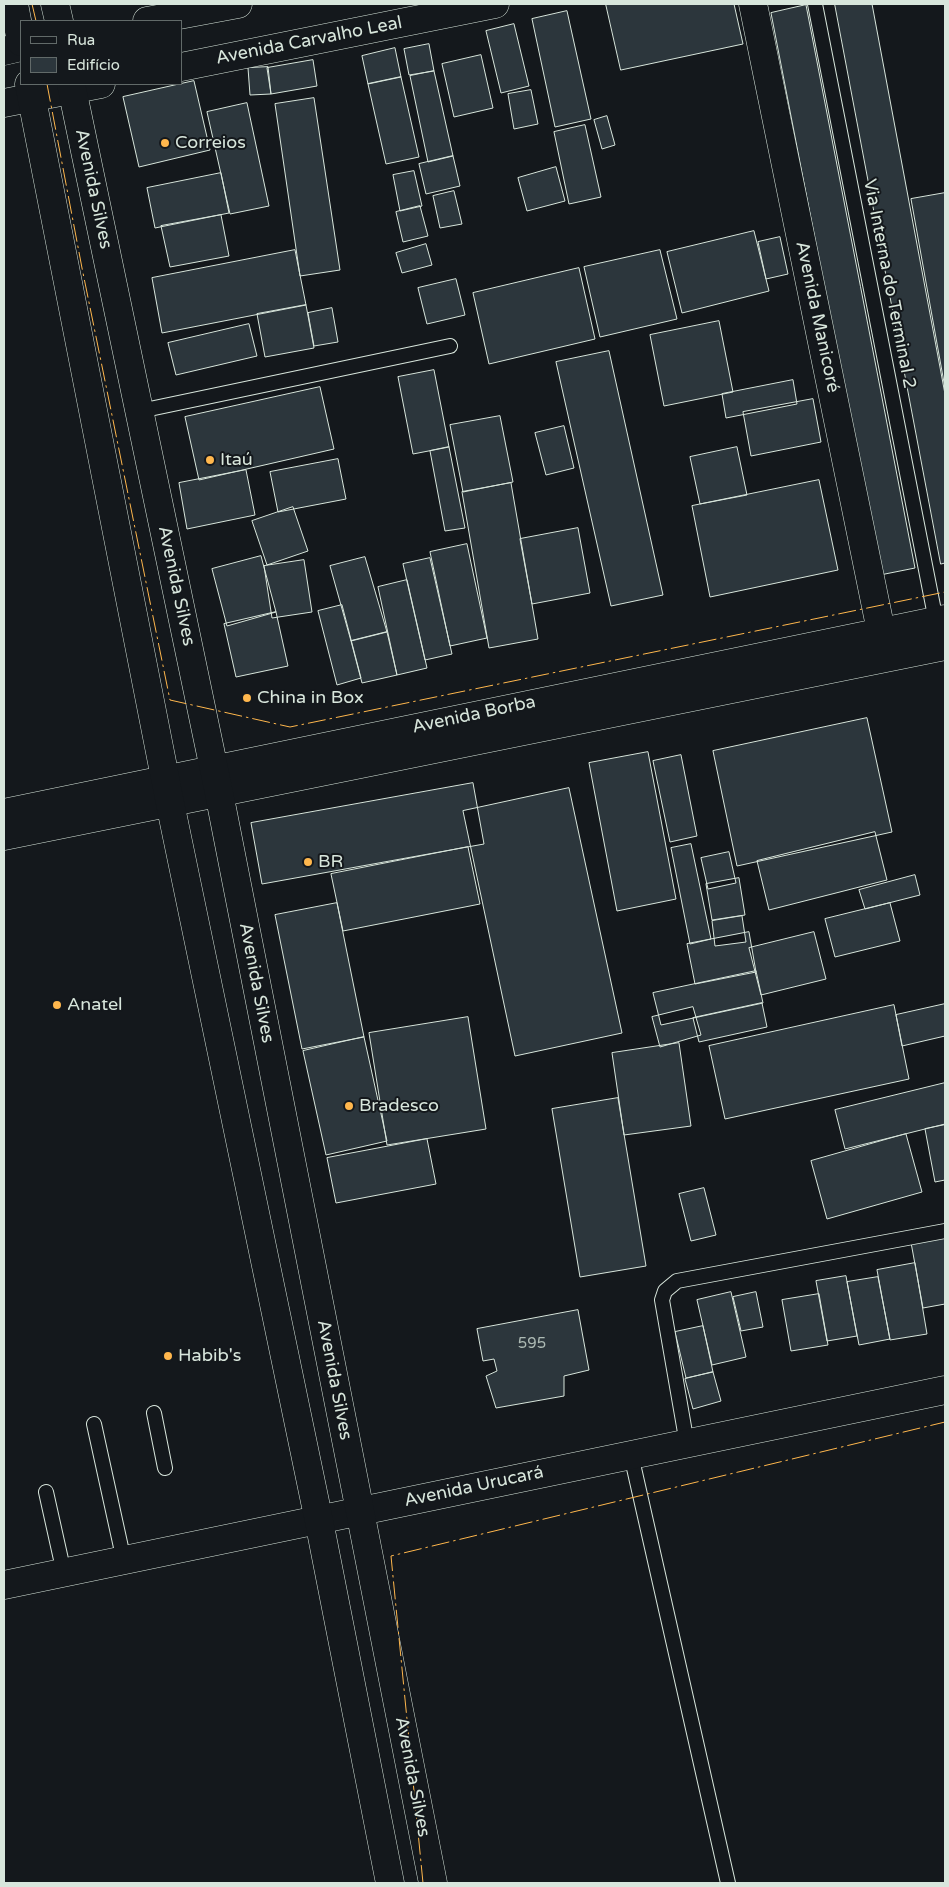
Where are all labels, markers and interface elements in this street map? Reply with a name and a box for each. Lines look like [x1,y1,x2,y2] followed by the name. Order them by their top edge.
[214,12,404,70] street label: Avenida Carvalho Leal
[20,20,182,85] legend
[67,31,95,49] text: Rua
[67,56,120,74] text: Edifício
[70,127,116,251] street label: Avenida Silves
[175,132,246,154] place label: Correios
[159,137,171,149] marker: Correios
[858,177,920,391] street label: Via Interna do Terminal 2
[790,239,844,395] street label: Avenida Manicoré
[220,449,253,471] place label: Itaú
[204,454,216,466] marker: Itaú
[153,524,199,648] street label: Avenida Silves
[257,687,364,709] place label: China in Box
[410,691,538,739] street label: Avenida Borba
[241,692,253,704] marker: China in Box
[318,851,343,873] place label: BR
[302,856,314,868] marker: BR
[234,921,278,1045] street label: Avenida Silves
[67,994,123,1016] place label: Anatel
[51,999,63,1011] marker: Anatel
[359,1095,439,1117] place label: Bradesco
[343,1100,355,1112] marker: Bradesco
[312,1318,356,1442] street label: Avenida Silves
[518,1335,546,1353] house number: 595
[178,1345,241,1367] place label: Habib's
[162,1350,174,1362] marker: Habib's
[402,1462,546,1512] street label: Avenida Urucará
[390,1715,434,1839] street label: Avenida Silves

